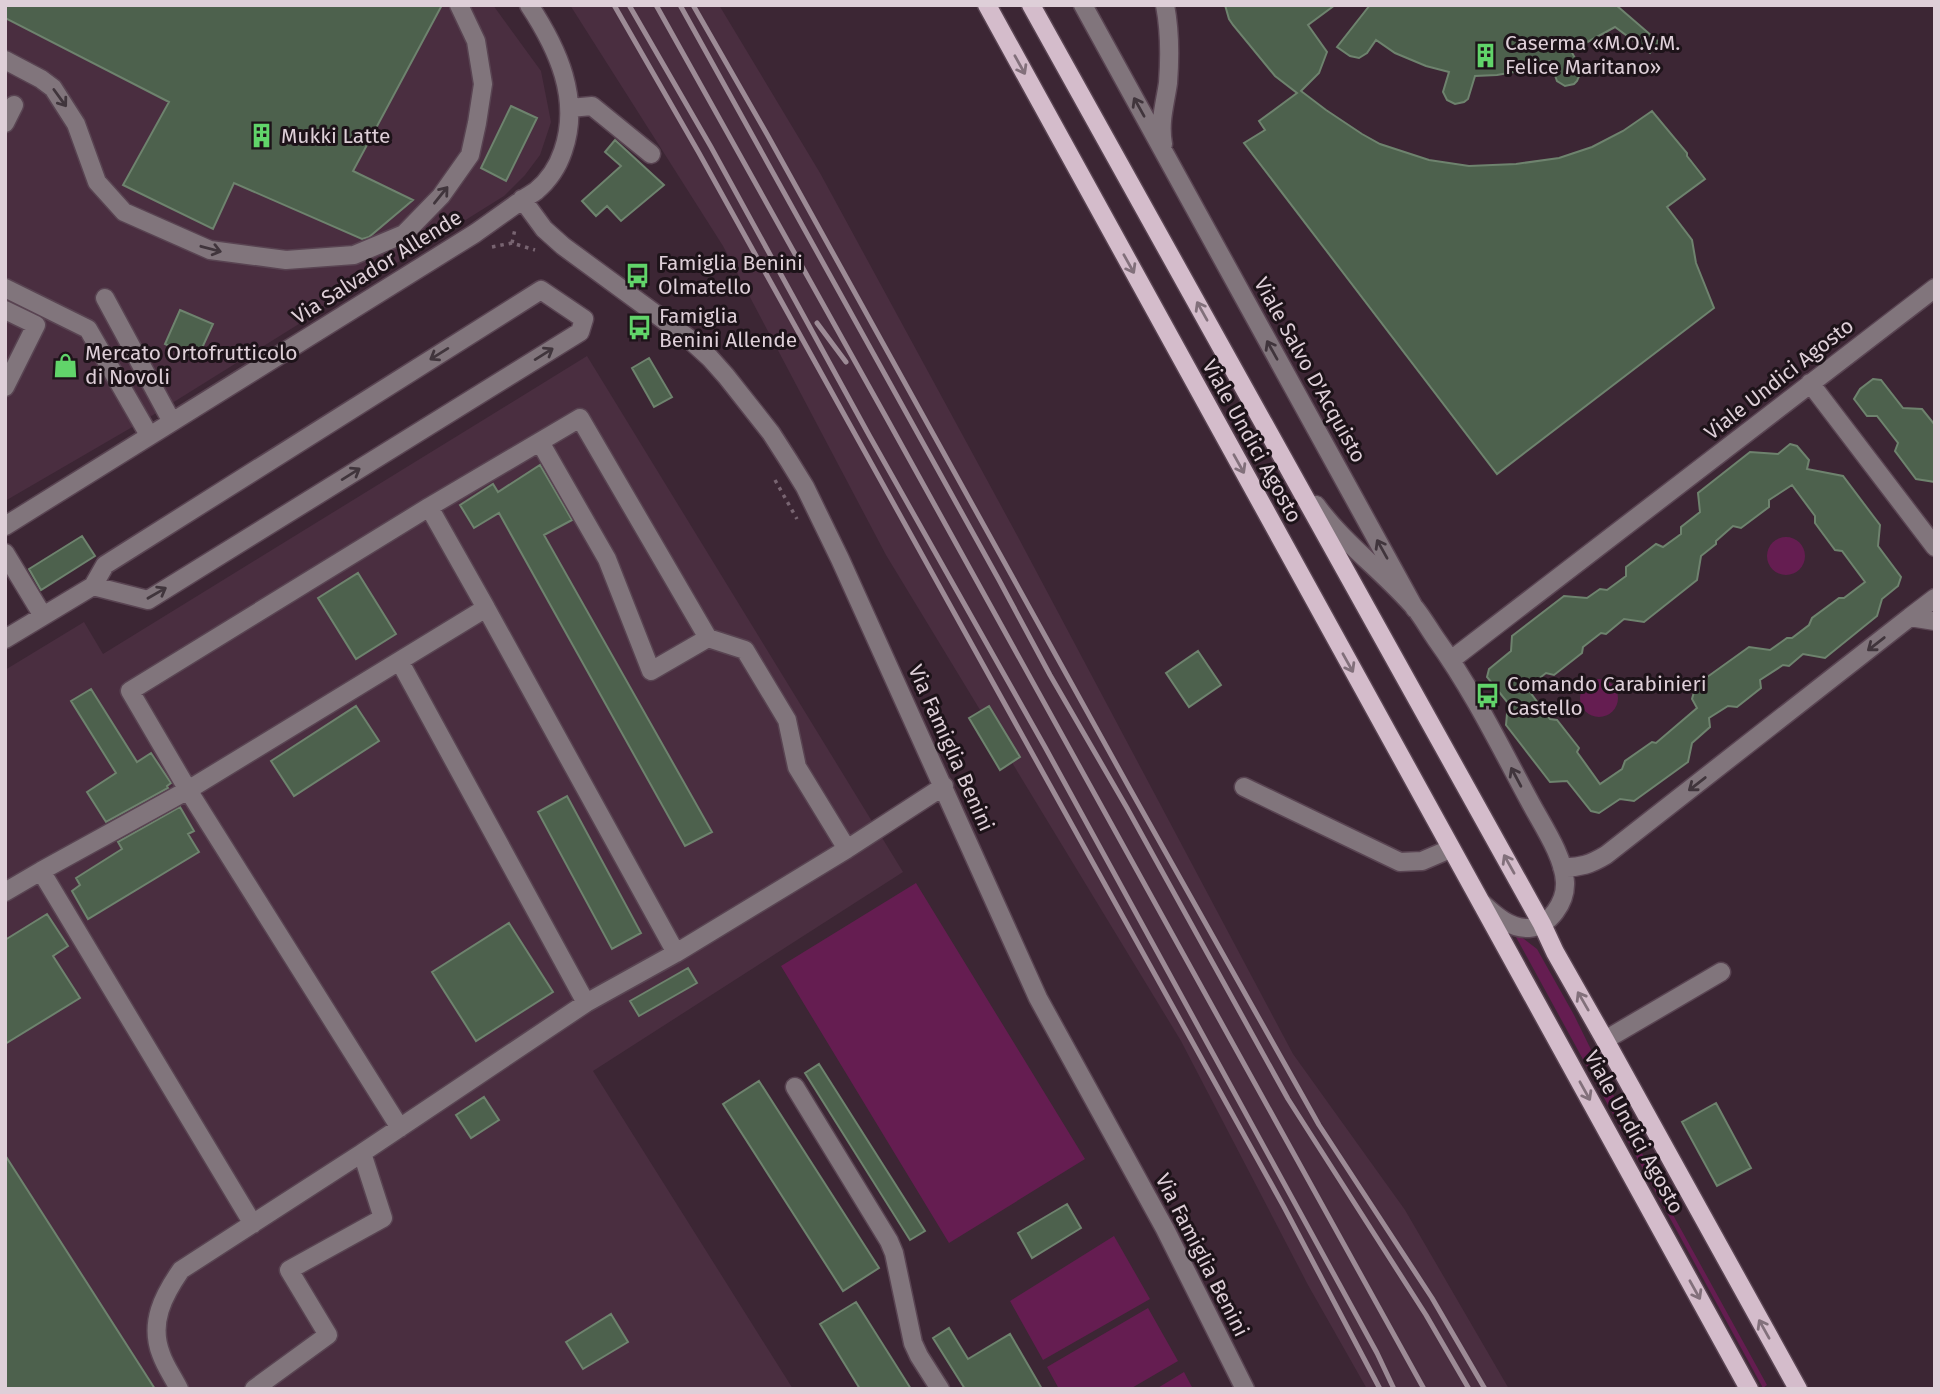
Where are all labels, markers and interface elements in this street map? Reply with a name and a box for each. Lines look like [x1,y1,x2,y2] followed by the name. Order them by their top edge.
[1505,30,1680,80] place label: Caserma «M.O.V.M. Felice Maritano»
[1471,41,1499,69] building icon: Caserma «M.O.V.M. Felice Maritano»
[1014,54,1027,75] one-way arrow
[53,88,68,107] one-way arrow
[1132,98,1146,118] one-way arrow
[247,122,275,150] building icon: Mukki Latte
[281,123,391,149] place label: Mukki Latte
[433,186,449,204] one-way arrow
[287,204,467,330] street label: Via Salvador Allende
[200,243,222,256] one-way arrow
[658,250,803,300] place label: Famiglia Benini Olmatello
[1122,254,1136,274] one-way arrow
[624,261,652,289] bus stop icon: Famiglia Benini Olmatello
[1248,273,1372,467] street label: Viale Salvo D'Acquisto
[1195,301,1208,322] one-way arrow
[659,303,797,353] place label: Famiglia Benini Allende
[1699,313,1859,445] street label: Viale Undici Agosto
[625,314,653,342] bus stop icon: Famiglia Benini Allende
[85,340,297,390] place label: Mercato Ortofrutticolo di Novoli
[1265,340,1279,360] one-way arrow
[534,347,554,361] one-way arrow
[430,348,450,362] one-way arrow
[51,351,79,379] shop icon: Mercato Ortofrutticolo di Novoli
[1196,355,1308,527] street label: Viale Undici Agosto
[1233,453,1246,474] one-way arrow
[340,466,360,480] one-way arrow
[1375,539,1388,560] one-way arrow
[147,586,167,600] one-way arrow
[1867,637,1886,652] one-way arrow
[1342,652,1356,673] one-way arrow
[903,661,999,835] street label: Via Famiglia Benini
[1507,671,1707,721] place label: Comando Carabinieri Castello
[1473,682,1501,710] bus stop icon: Comando Carabinieri Castello
[1509,767,1523,788] one-way arrow
[1688,777,1706,792] one-way arrow
[1502,854,1515,875] one-way arrow
[1576,992,1590,1012] one-way arrow
[1578,1046,1690,1218] street label: Viale Undici Agosto
[1578,1080,1592,1100] one-way arrow
[1150,1169,1254,1341] street label: Via Famiglia Benini
[1689,1279,1702,1300] one-way arrow
[1757,1320,1771,1340] one-way arrow

